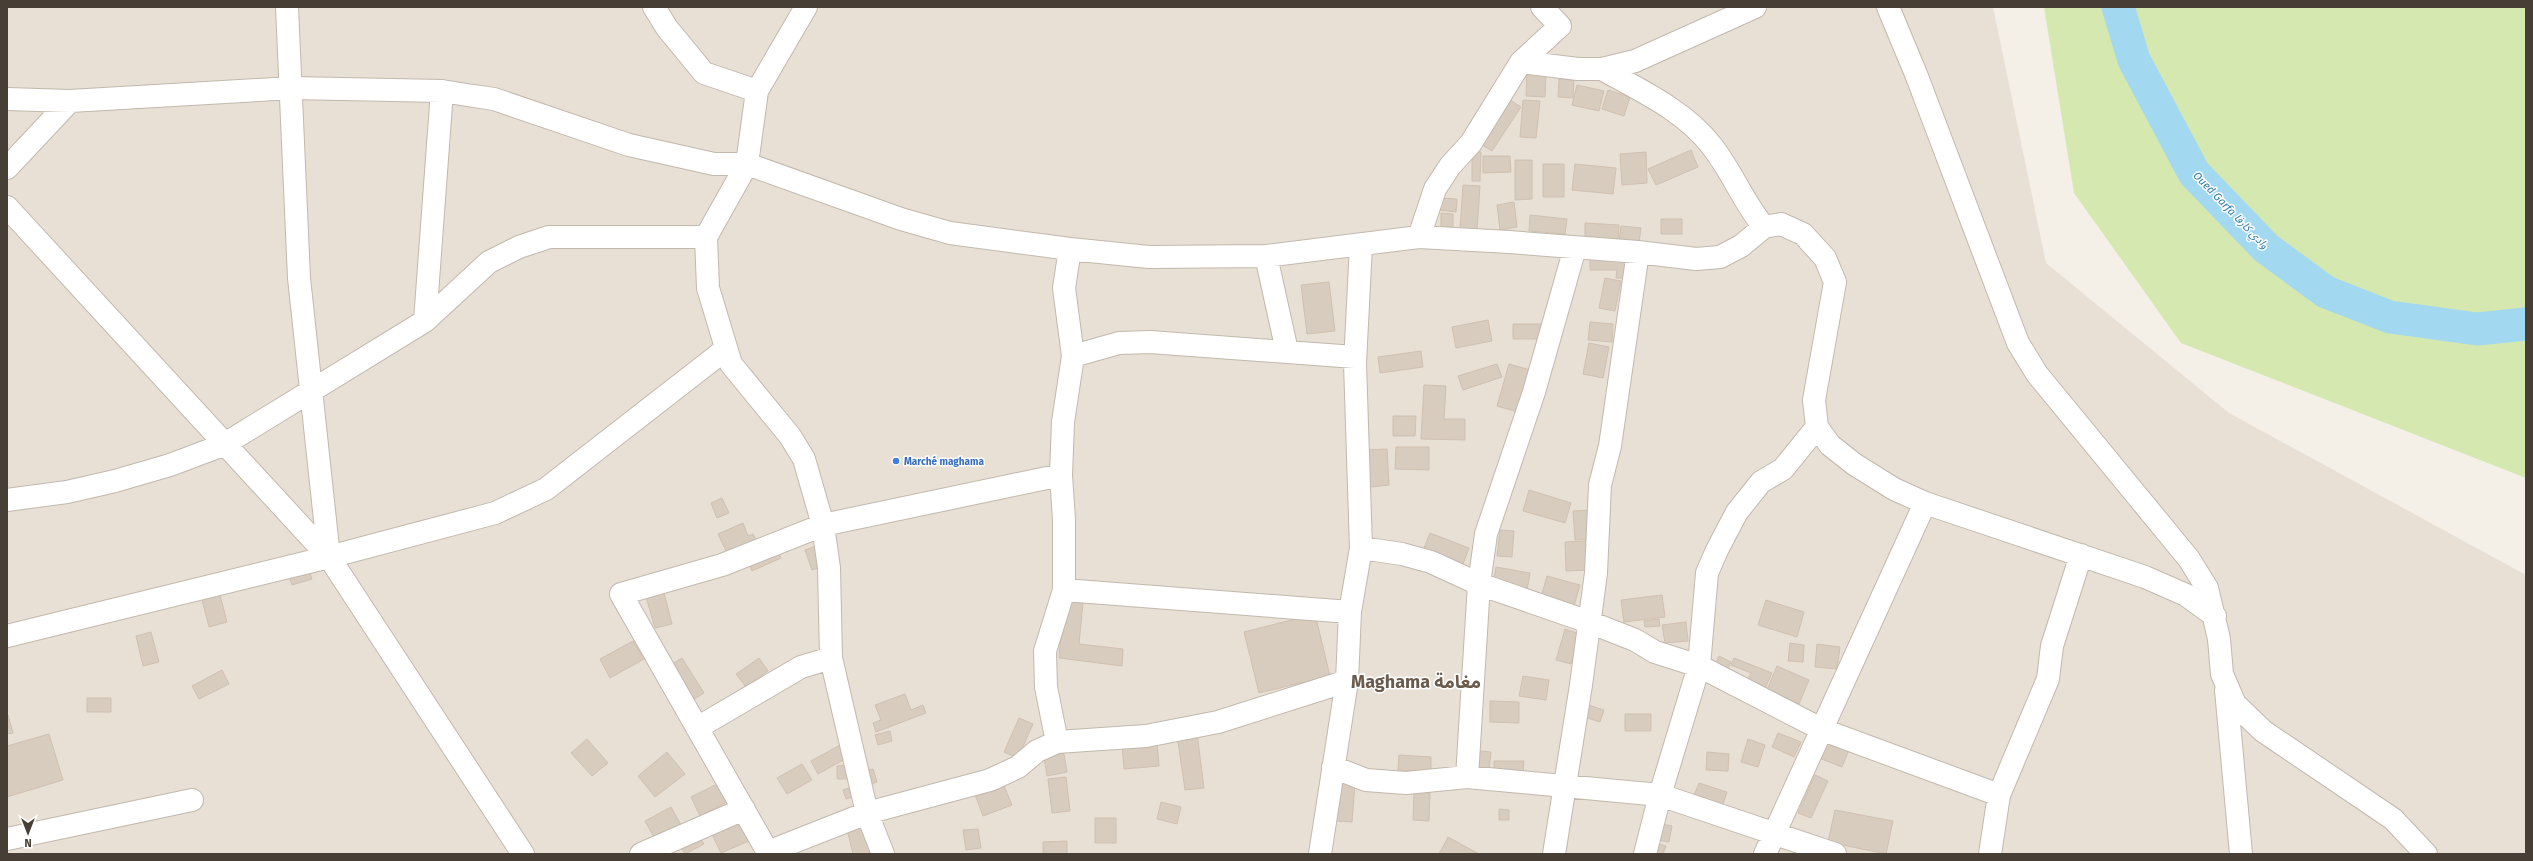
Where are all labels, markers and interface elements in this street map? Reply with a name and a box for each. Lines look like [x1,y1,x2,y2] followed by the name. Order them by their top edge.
[2189,169,2271,253] water label: Oued Garfa وادي كارفا
[904,455,985,468] place label: Marché maghama
[891,456,901,466] marker: Marché maghama
[1351,671,1481,693] district label: Maghama مغامة
[8,813,48,853] north arrow
[24,836,32,849] text: N

